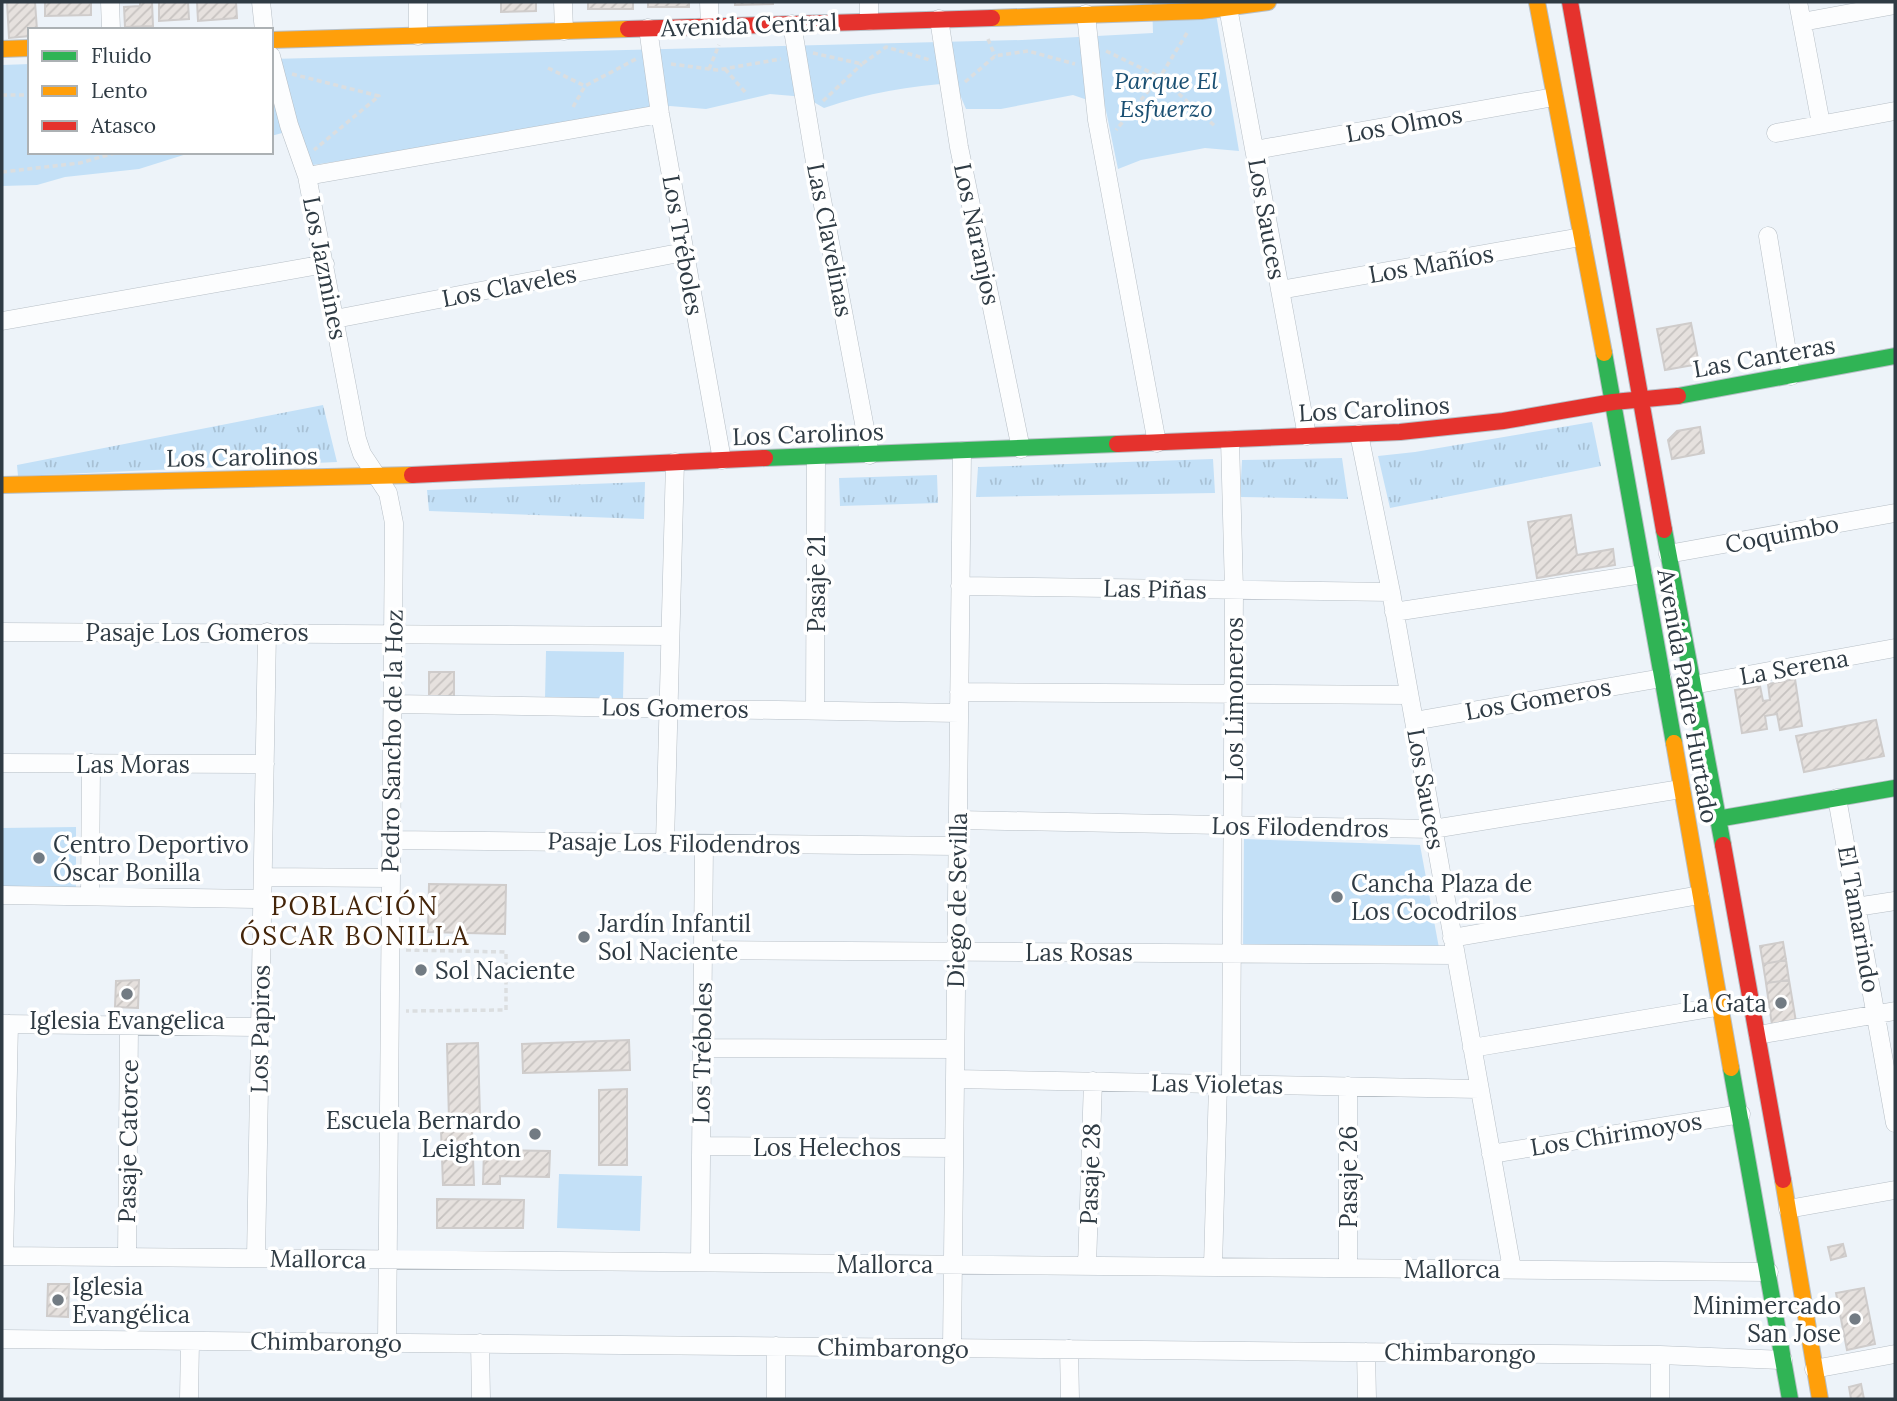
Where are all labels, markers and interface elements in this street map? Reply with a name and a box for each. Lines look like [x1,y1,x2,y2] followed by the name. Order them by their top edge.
[659,6,838,44] street label: Avenida Central
[28,28,273,154] legend
[91,42,152,69] text: Fluido
[1114,65,1218,124] park label: Parque El Esfuerzo
[91,77,148,104] text: Lento
[1343,99,1465,149] street label: Los Olmos
[90,112,156,139] text: Atasco
[1241,156,1293,282] street label: Los Sauces
[800,160,860,320] street label: Las Clavelinas
[947,160,1007,308] street label: Los Naranjos
[655,172,711,318] street label: Los Tréboles
[296,194,354,342] street label: Los Jazmines
[1366,238,1496,290] street label: Los Mañíos
[439,258,579,314] street label: Los Claveles
[1691,329,1837,385] street label: Las Canteras
[1297,390,1451,428] street label: Los Carolinos
[732,416,884,452] street label: Los Carolinos
[166,440,318,474] street label: Los Carolinos
[1723,508,1841,560] street label: Coquimbo
[801,535,832,633] street label: Pasaje 21
[1650,565,1726,826] street label: Avenida Padre Hurtado
[1103,573,1207,605] street label: Las Piñas
[374,609,410,873] street label: Pedro Sancho de la Hoz
[85,617,309,648] street label: Pasaje Los Gomeros
[1219,617,1250,781] street label: Los Limoneros
[1737,642,1851,692] street label: La Serena
[1463,671,1613,727] street label: Los Gomeros
[601,691,749,725] street label: Los Gomeros
[1400,726,1452,852] street label: Los Sauces
[76,749,190,780] street label: Las Moras
[1211,810,1389,844] street label: Los Filodendros
[940,812,974,988] street label: Diego de Sevilla
[547,825,801,861] street label: Pasaje Los Filodendros
[53,829,249,888] place label: Centro Deportivo Óscar Bonilla
[1831,843,1887,995] street label: El Tamarindo
[31,850,47,866] marker: Centro Deportivo Óscar Bonilla
[1351,868,1532,927] place label: Cancha Plaza de Los Cocodrilos
[240,889,470,952] district label: POBLACIÓN ÓSCAR BONILLA
[1329,889,1345,905] marker: Cancha Plaza de Los Cocodrilos
[597,908,751,967] place label: Jardín Infantil Sol Naciente
[576,929,592,945] marker: Jardín Infantil Sol Naciente
[1025,937,1133,968] street label: Las Rosas
[435,955,575,986] place label: Sol Naciente
[413,962,429,978] marker: Sol Naciente
[243,964,277,1094] street label: Los Papiros
[685,982,719,1124] street label: Los Tréboles
[119,986,135,1002] marker: Iglesia Evangelica
[1682,988,1767,1019] place label: La Gata
[1773,995,1789,1011] marker: La Gata
[29,1005,225,1036] place label: Iglesia Evangelica
[111,1059,145,1223] street label: Pasaje Catorce
[1151,1067,1283,1101] street label: Las Violetas
[326,1105,521,1164] place label: Escuela Bernardo Leighton
[1528,1105,1704,1163] street label: Los Chirimoyos
[1073,1122,1107,1226] street label: Pasaje 28
[527,1126,543,1142] marker: Escuela Bernardo Leighton
[1333,1126,1364,1228] street label: Pasaje 26
[753,1132,901,1163] street label: Los Helechos
[269,1243,367,1275] street label: Mallorca
[837,1249,933,1280] street label: Mallorca
[1404,1254,1500,1285] street label: Mallorca
[72,1271,190,1330] place label: Iglesia Evangélica
[1693,1290,1841,1349] place label: Minimercado San Jose
[50,1292,66,1308] marker: Iglesia Evangélica
[1847,1311,1863,1327] marker: Minimercado San Jose
[250,1325,402,1359] street label: Chimbarongo
[817,1331,969,1365] street label: Chimbarongo
[1384,1336,1536,1370] street label: Chimbarongo

